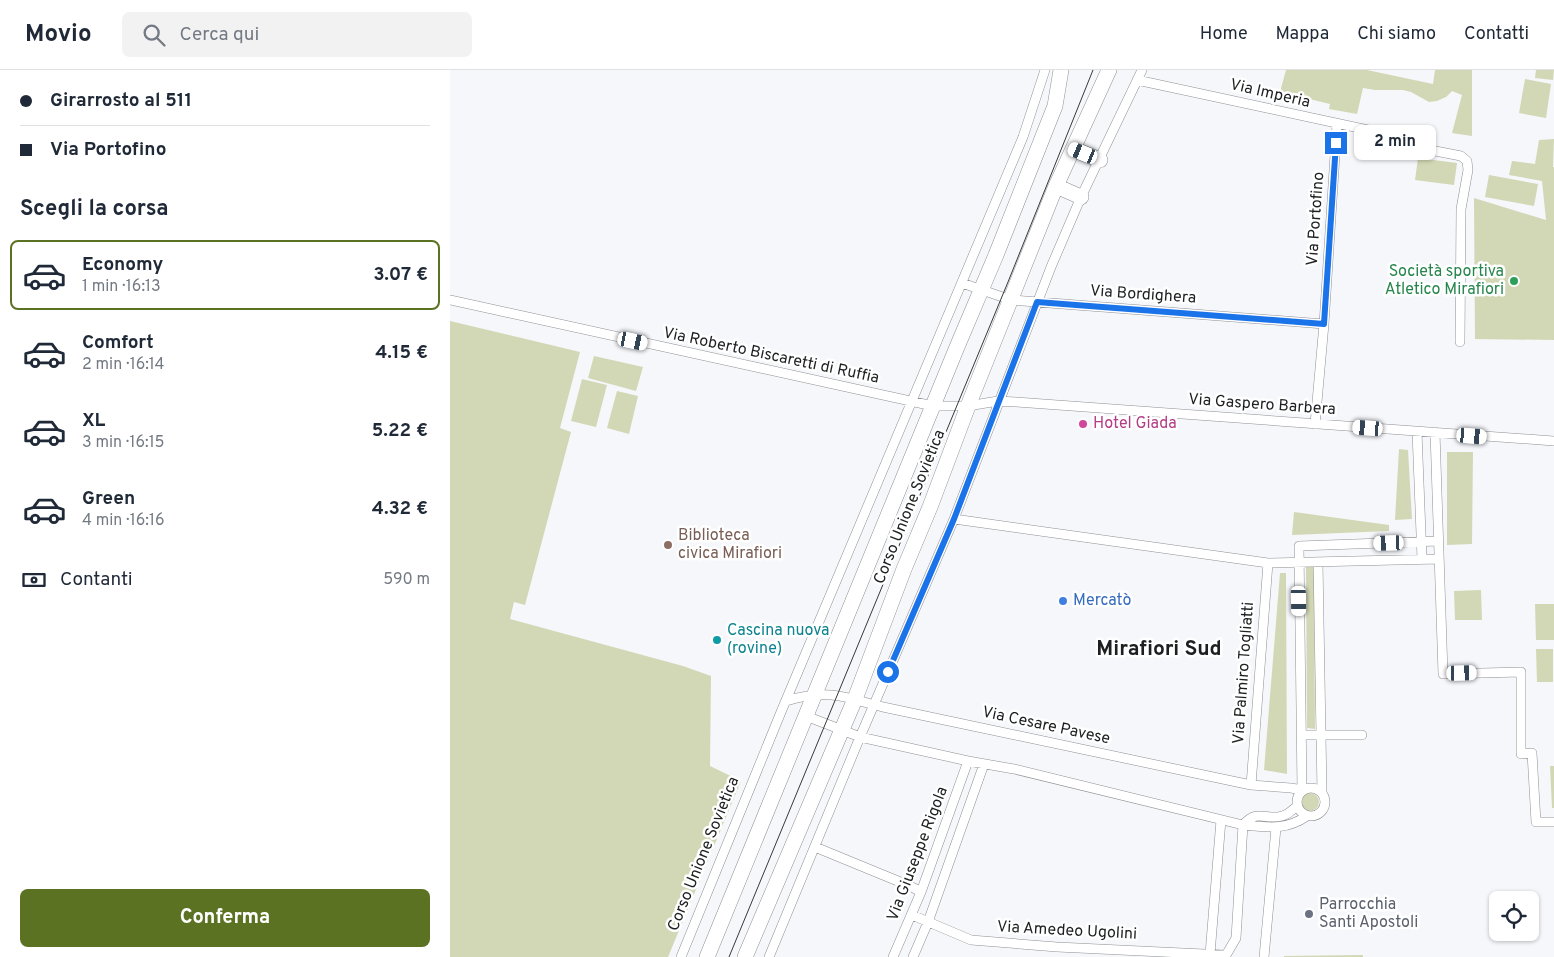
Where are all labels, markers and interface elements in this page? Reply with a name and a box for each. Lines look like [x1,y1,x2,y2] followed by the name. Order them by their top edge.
[122,12,472,57] search box
[25,20,92,50] text: Movio
[140,21,168,49] icon: search
[180,23,259,47] text: Cerca qui
[1200,23,1248,46] text: Home
[1276,23,1329,46] text: Mappa
[1357,23,1436,46] text: Chi siamo
[1464,23,1529,46] text: Contatti
[1228,75,1312,113] street label: Via Imperia
[50,89,192,113] text: Girarrosto al 511
[1354,126,1436,160] callout: 2 min
[1325,132,1347,154] route end
[1374,132,1416,152] text: 2 min
[50,138,166,162] text: Via Portofino
[1066,140,1099,166] car
[1303,171,1329,267] street label: Via Portofino
[20,196,169,223] text: Scegli la corsa
[22,253,67,298] icon: car
[82,253,163,277] text: Economy
[1385,262,1504,300] place label: Società sportiva Atletico Mirafiori
[373,263,428,287] text: 3.07 €
[1508,275,1520,287] marker: Società sportiva Atletico Mirafiori
[82,277,161,297] text: 1 min · 16:13
[1089,281,1197,309] street label: Via Bordighera
[661,323,881,389] street label: Via Roberto Biscaretti di Ruffia
[22,331,67,376] icon: car
[82,331,154,355] text: Comfort
[616,331,649,351] car
[375,341,428,365] text: 4.15 €
[82,355,164,375] text: 2 min · 16:14
[1188,390,1336,420] street label: Via Gaspero Barbera
[22,409,67,454] icon: car
[82,409,105,433] text: XL
[1093,414,1177,434] place label: Hotel Giada
[1077,418,1089,430] marker: Hotel Giada
[372,419,428,443] text: 5.22 €
[1352,419,1383,437] car
[870,427,950,587] street label: Corso Unione Sovietica
[1456,427,1487,445] car
[82,433,165,453] text: 3 min · 16:15
[22,487,67,532] icon: car
[82,487,135,511] text: Green
[372,497,428,521] text: 4.32 €
[82,511,164,531] text: 4 min · 16:16
[678,526,782,564] place label: Biblioteca civica Mirafiori
[1373,535,1404,551] car
[662,539,674,551] marker: Biblioteca civica Mirafiori
[20,566,48,594] icon: cash
[60,568,133,592] text: Contanti
[383,570,430,590] text: 590 m
[1291,586,1306,616] car
[1073,591,1131,611] place label: Mercatò
[1057,595,1069,607] marker: Mercatò
[1229,601,1259,745] street label: Via Palmiro Togliatti
[727,621,830,659] place label: Cascina nuova (rovine)
[711,634,723,646] marker: Cascina nuova (rovine)
[1096,636,1222,663] district label: Mirafiori Sud
[877,661,899,683] route start
[1446,665,1477,681] car
[980,703,1112,749] street label: Via Cesare Pavese
[664,774,744,934] street label: Corso Unione Sovietica
[883,784,953,924] street label: Via Giuseppe Rigola
[20,889,430,947] button: Conferma
[1489,891,1539,941] map controls
[1489,891,1539,941] button: locate
[1319,895,1418,933] place label: Parrocchia Santi Apostoli
[1303,908,1315,920] marker: Parrocchia Santi Apostoli
[996,917,1138,945] street label: Via Amedeo Ugolini

